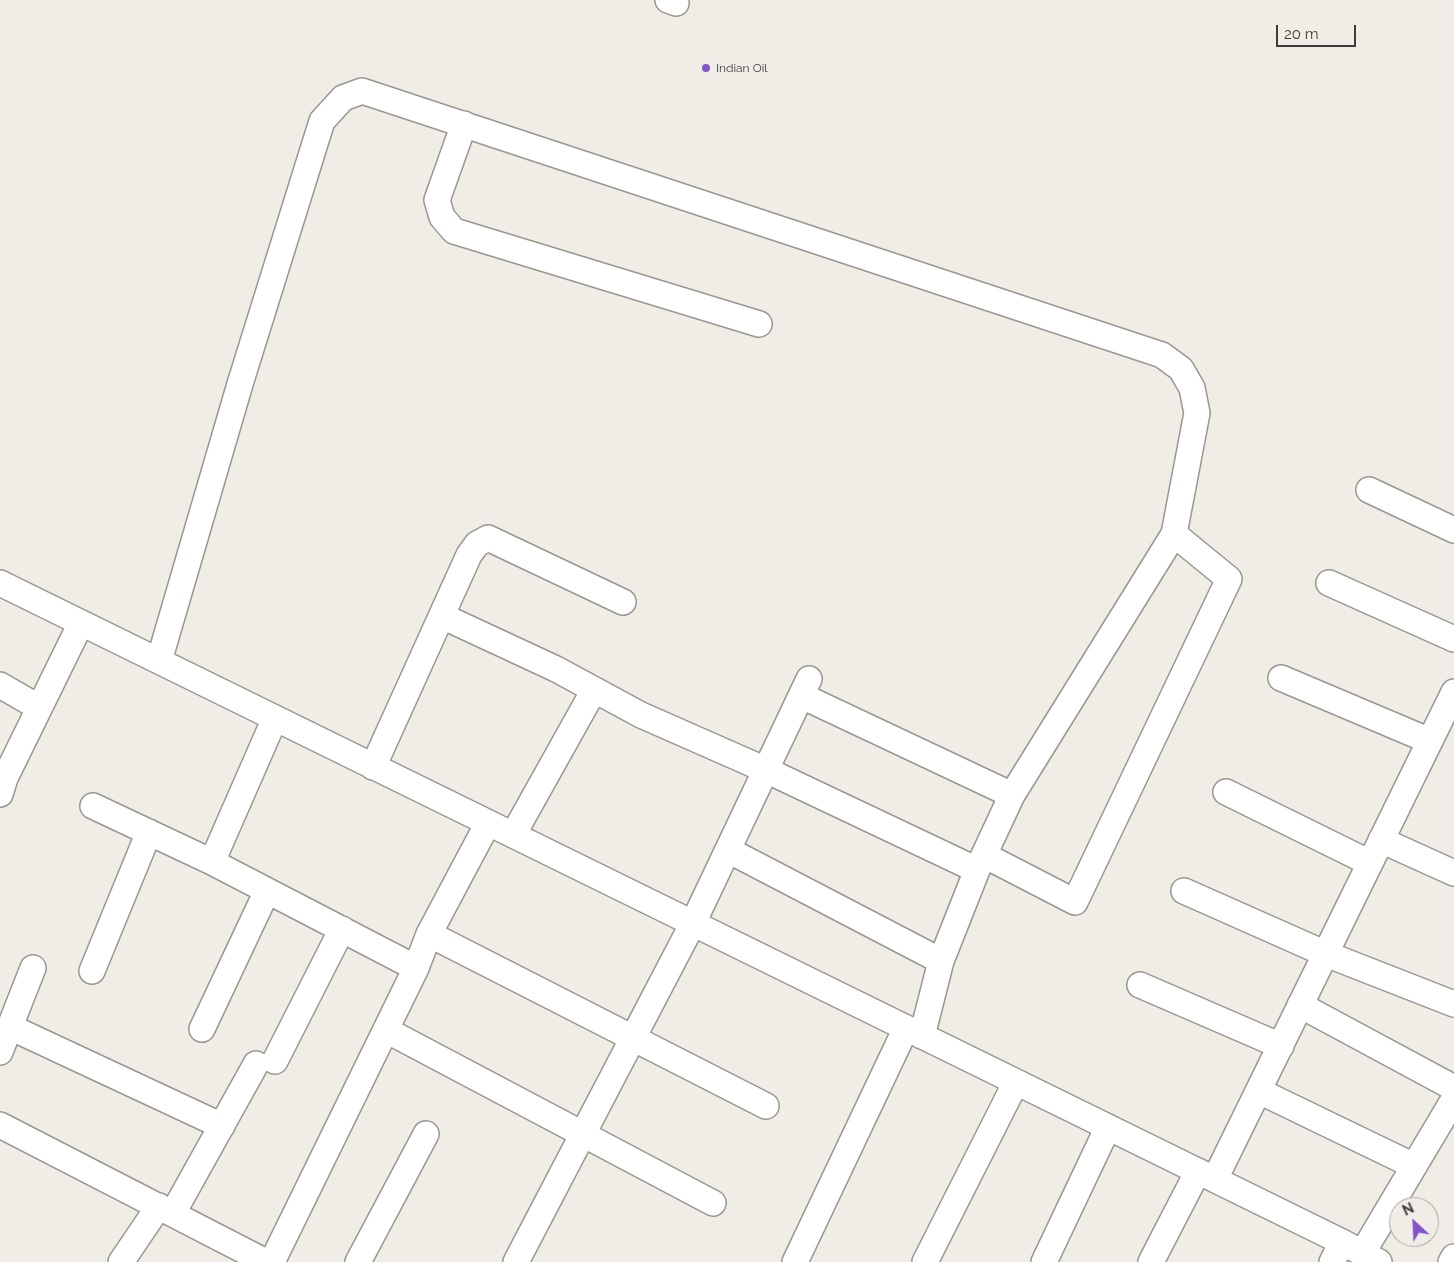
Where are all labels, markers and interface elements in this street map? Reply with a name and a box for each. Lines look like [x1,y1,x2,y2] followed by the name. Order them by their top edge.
[1279,15,1359,47] scale bar
[1284,25,1319,43] text: 20 m
[716,61,768,75] place label: Indian Oil
[700,62,712,74] marker: Indian Oil
[1389,1197,1439,1247] north arrow
[1400,1200,1416,1219] text: N

